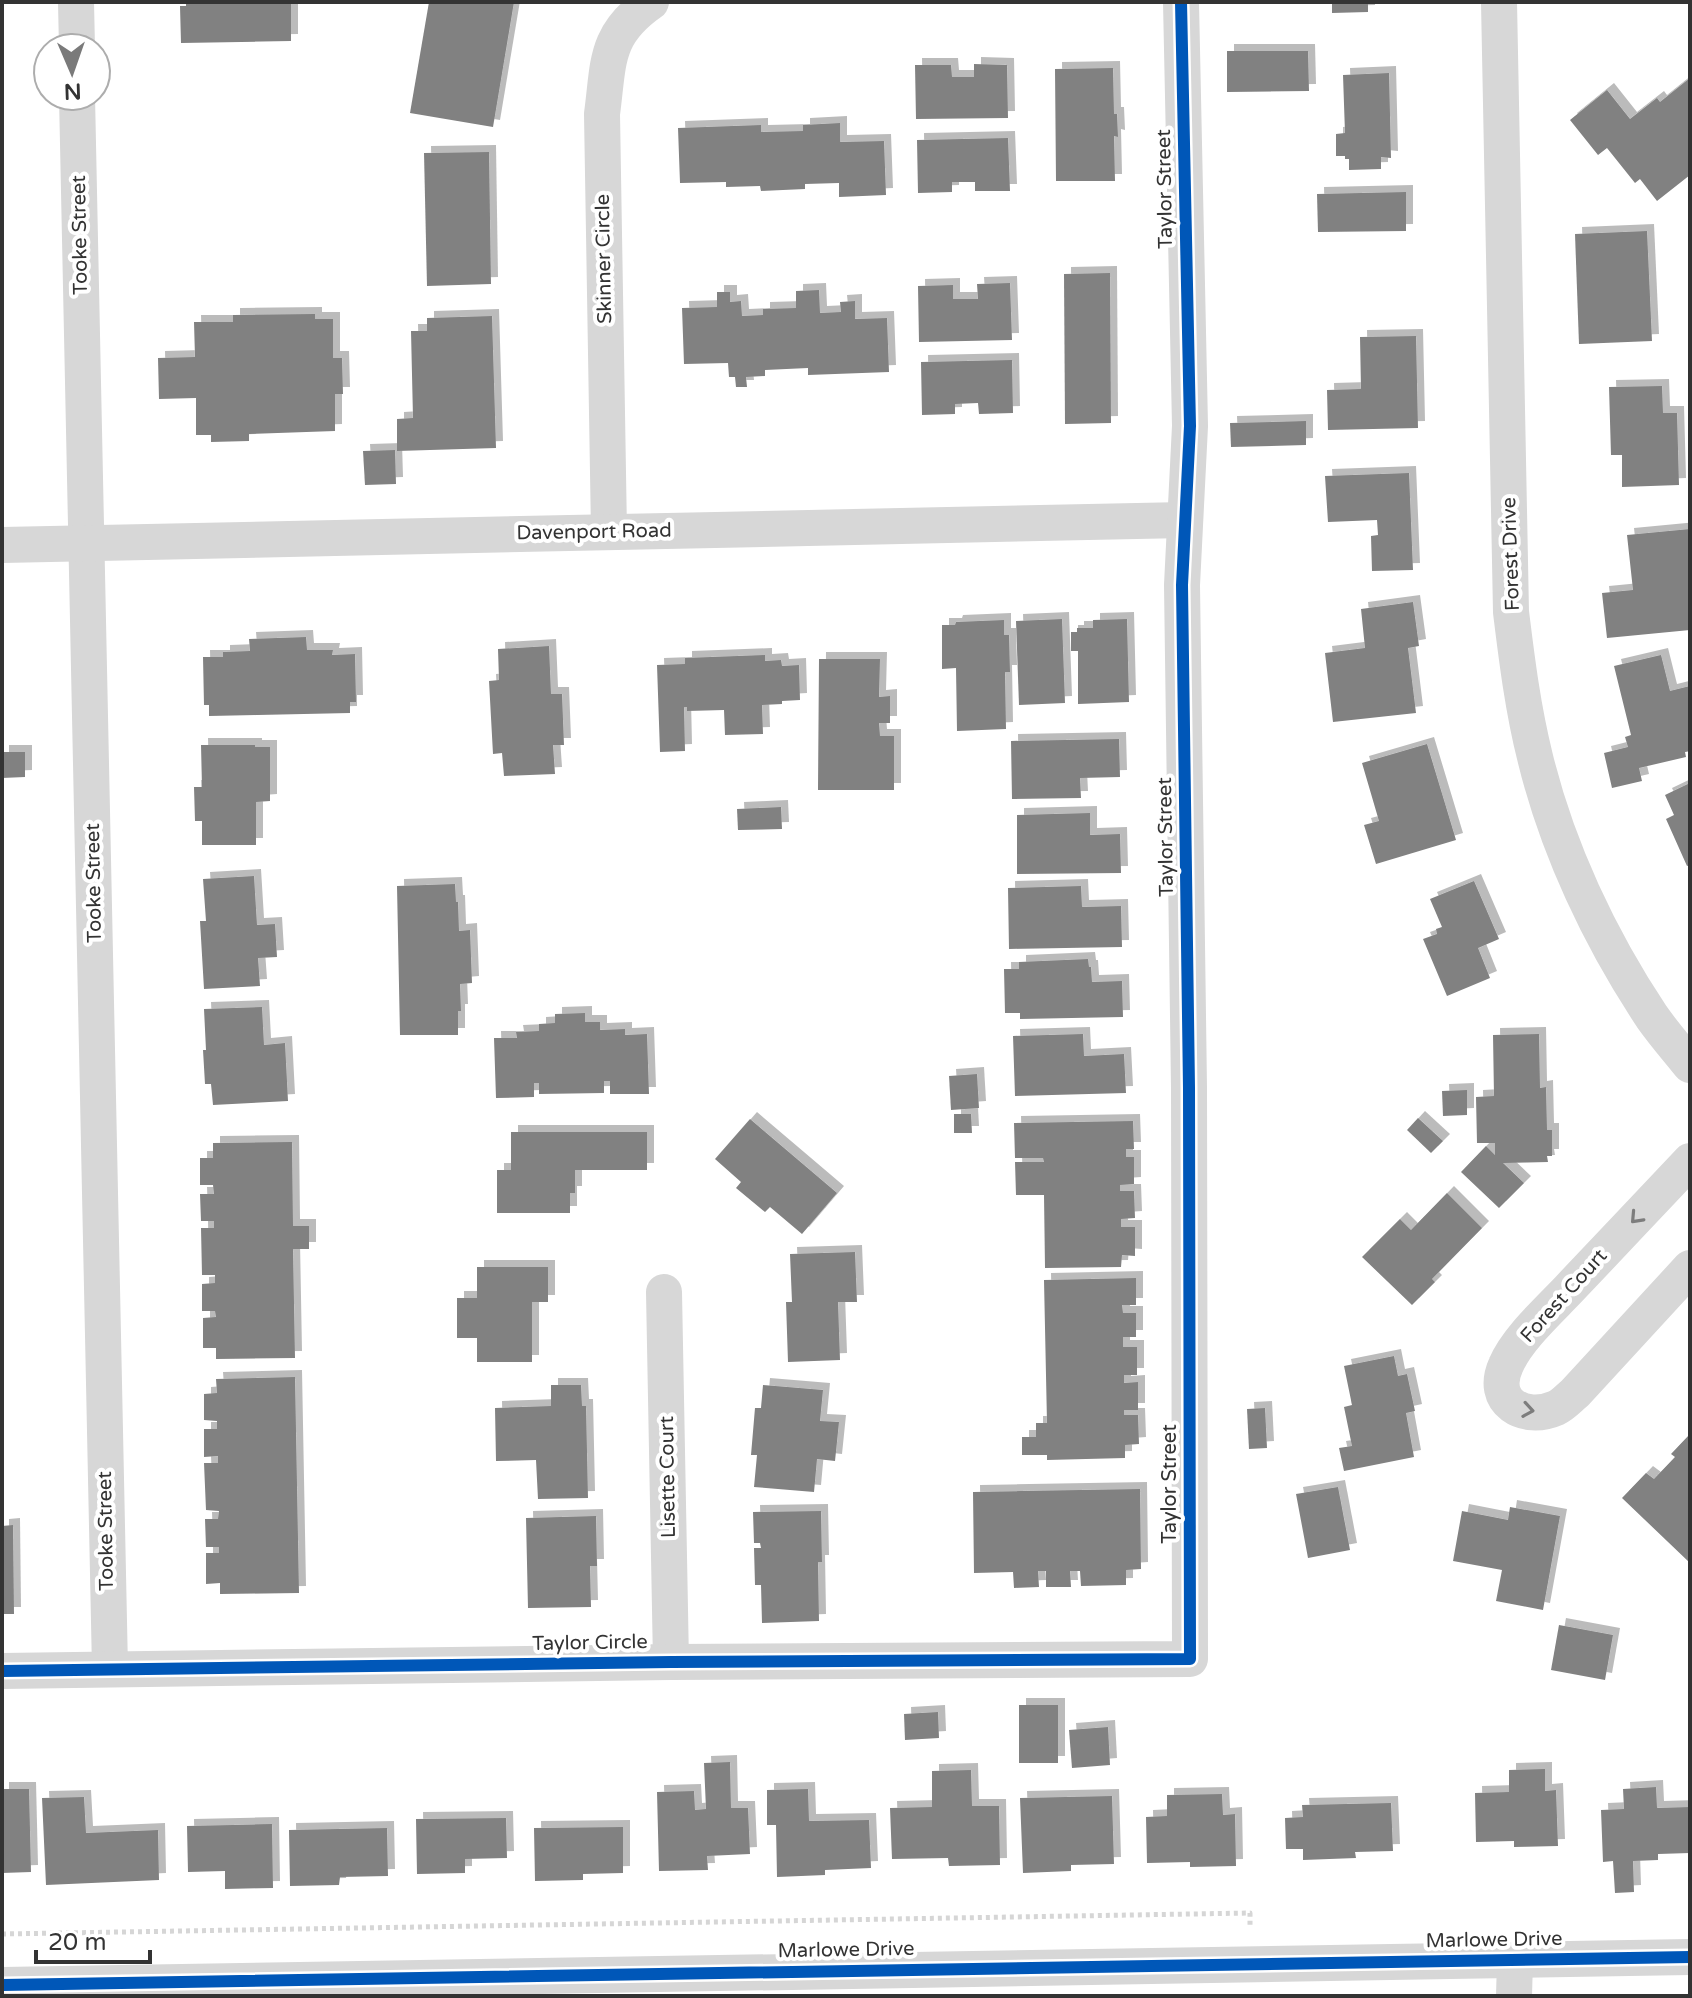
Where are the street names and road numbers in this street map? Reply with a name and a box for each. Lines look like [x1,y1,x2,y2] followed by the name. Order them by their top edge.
[1152,129,1178,249] street label: Taylor Street
[67,175,93,295] street label: Tooke Street
[591,194,617,324] street label: Skinner Circle
[1497,497,1525,611] street label: Forest Drive
[516,519,672,545] street label: Davenport Road
[1153,777,1179,897] street label: Taylor Street
[81,823,107,943] street label: Tooke Street
[1516,1244,1613,1348] street label: Forest Court
[655,1415,681,1538] street label: Lisette Court
[1158,1424,1182,1544] street label: Taylor Street
[93,1471,119,1591] street label: Tooke Street
[532,1630,648,1656] street label: Taylor Circle
[1425,1927,1563,1953] street label: Marlowe Drive
[777,1937,915,1963] street label: Marlowe Drive

